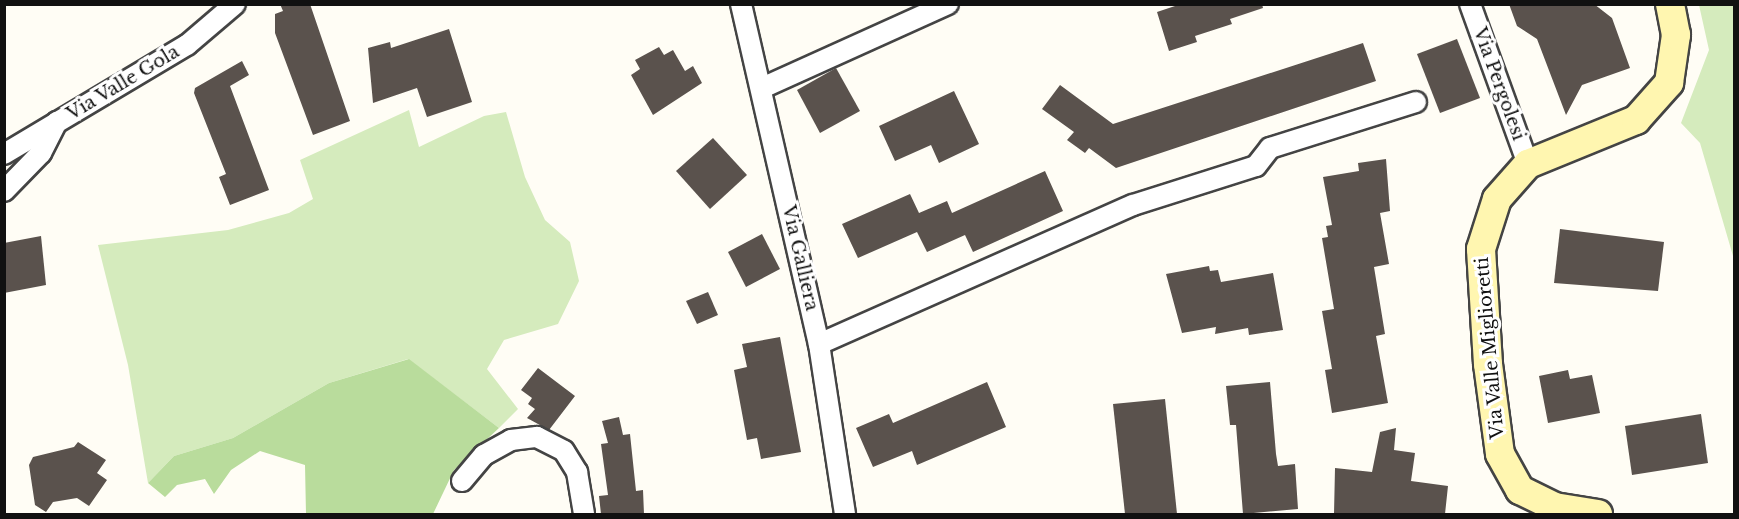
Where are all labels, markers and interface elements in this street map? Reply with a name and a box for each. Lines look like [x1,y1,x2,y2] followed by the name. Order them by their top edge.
[1469,24,1529,144] street label: Via Pergolesi
[63,41,183,125] street label: Via Valle Gola
[777,203,823,313] street label: Via Galliera
[1471,256,1509,440] street label: Via Valle Miglioretti

